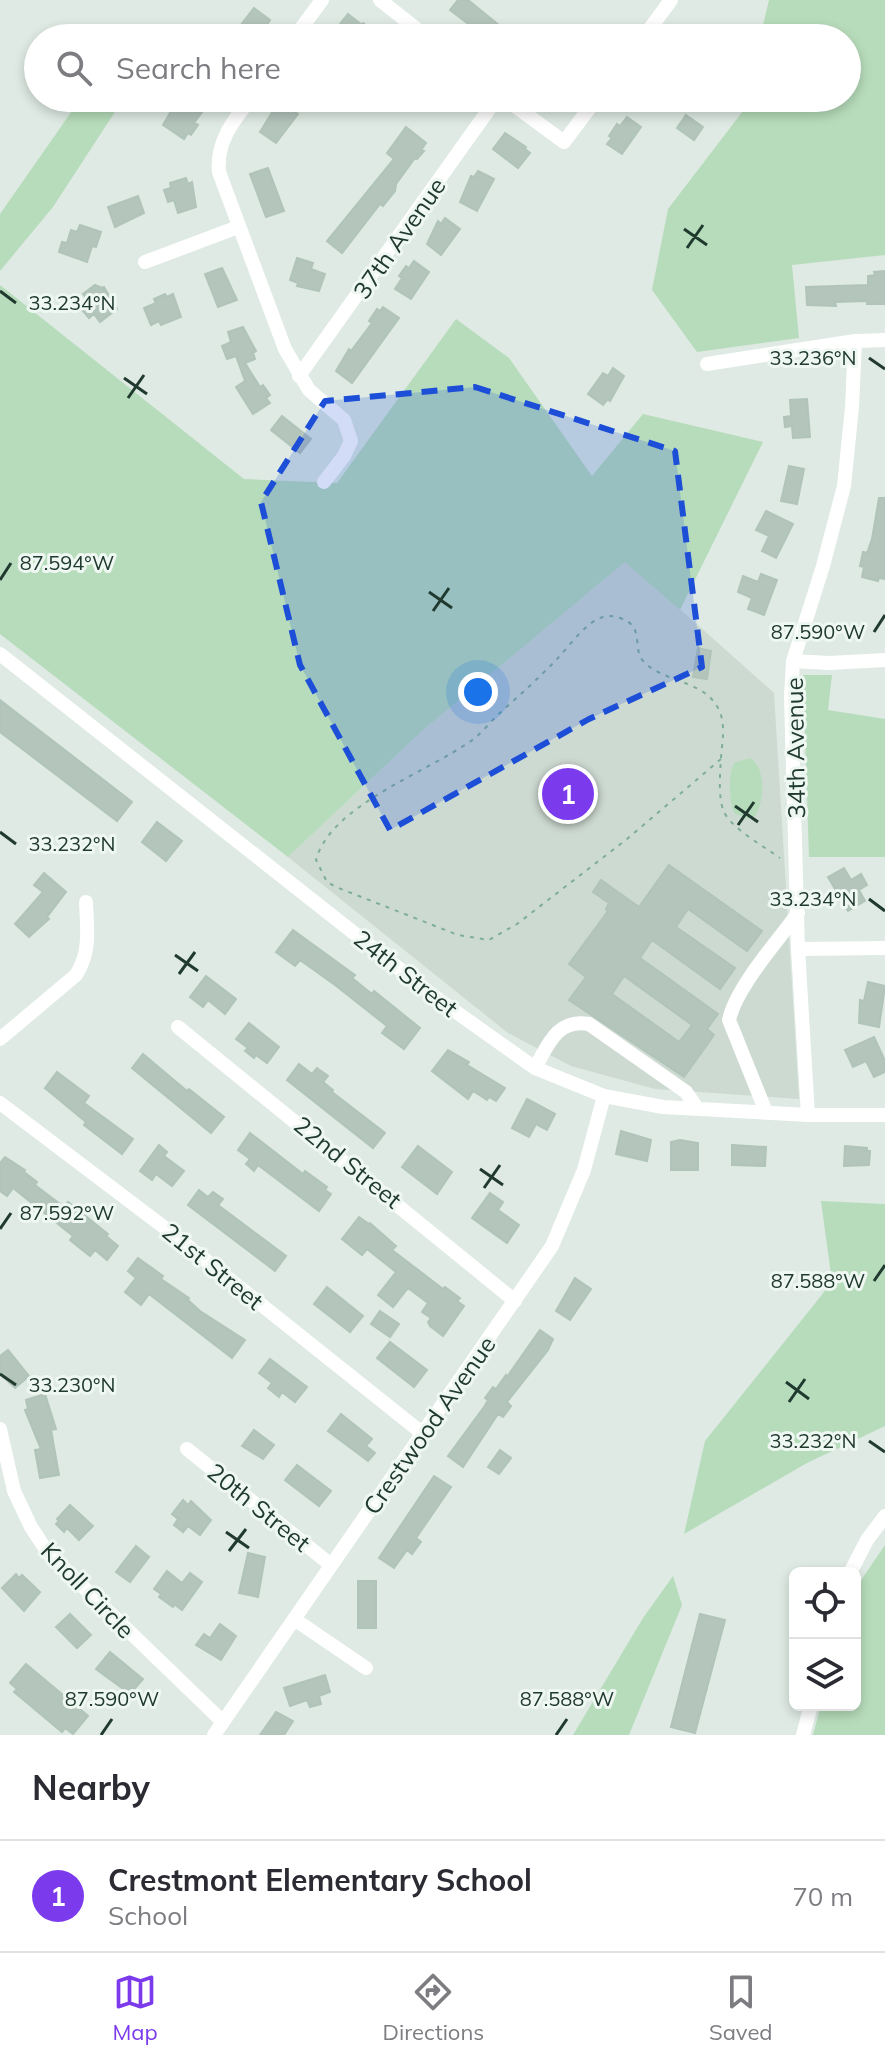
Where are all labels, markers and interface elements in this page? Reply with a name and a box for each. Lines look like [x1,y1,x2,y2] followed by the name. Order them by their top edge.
[24,24,861,112] search box
[52,46,96,90] icon: search
[116,49,281,87] text: Search here
[346,172,452,304] street label: 37th Avenue
[29,290,115,315] text: 33.234°N
[770,345,856,370] text: 33.236°N
[20,550,114,575] text: 87.594°W
[771,619,865,644] text: 87.590°W
[458,672,498,712] your location
[779,677,811,819] street label: 34th Avenue
[542,764,594,824] pin: 1
[29,831,115,856] text: 33.232°N
[770,886,856,911] text: 33.234°N
[348,923,464,1023] street label: 24th Street
[288,1109,408,1215] street label: 22nd Street
[20,1200,114,1225] text: 87.592°W
[156,1216,270,1316] street label: 21st Street
[771,1268,865,1293] text: 87.588°W
[356,1330,502,1520] street label: Crestwood Avenue
[29,1372,115,1397] text: 33.230°N
[770,1428,856,1453] text: 33.232°N
[201,1456,317,1558] street label: 20th Street
[35,1536,141,1644] street label: Knoll Circle
[789,1567,861,1711] map controls
[789,1567,861,1639] button: locate
[789,1639,861,1711] button: layers
[65,1686,159,1711] text: 87.590°W
[520,1686,614,1711] text: 87.588°W
[32,1766,150,1809] text: Nearby
[108,1861,532,1899] text: Crestmont Elementary School
[50,1880,66,1913] text: 1
[792,1880,853,1913] text: 70 m
[108,1899,188,1932] text: School
[112,1970,158,2046] tab: Map
[383,1970,484,2046] tab: Directions
[709,1970,773,2046] tab: Saved

